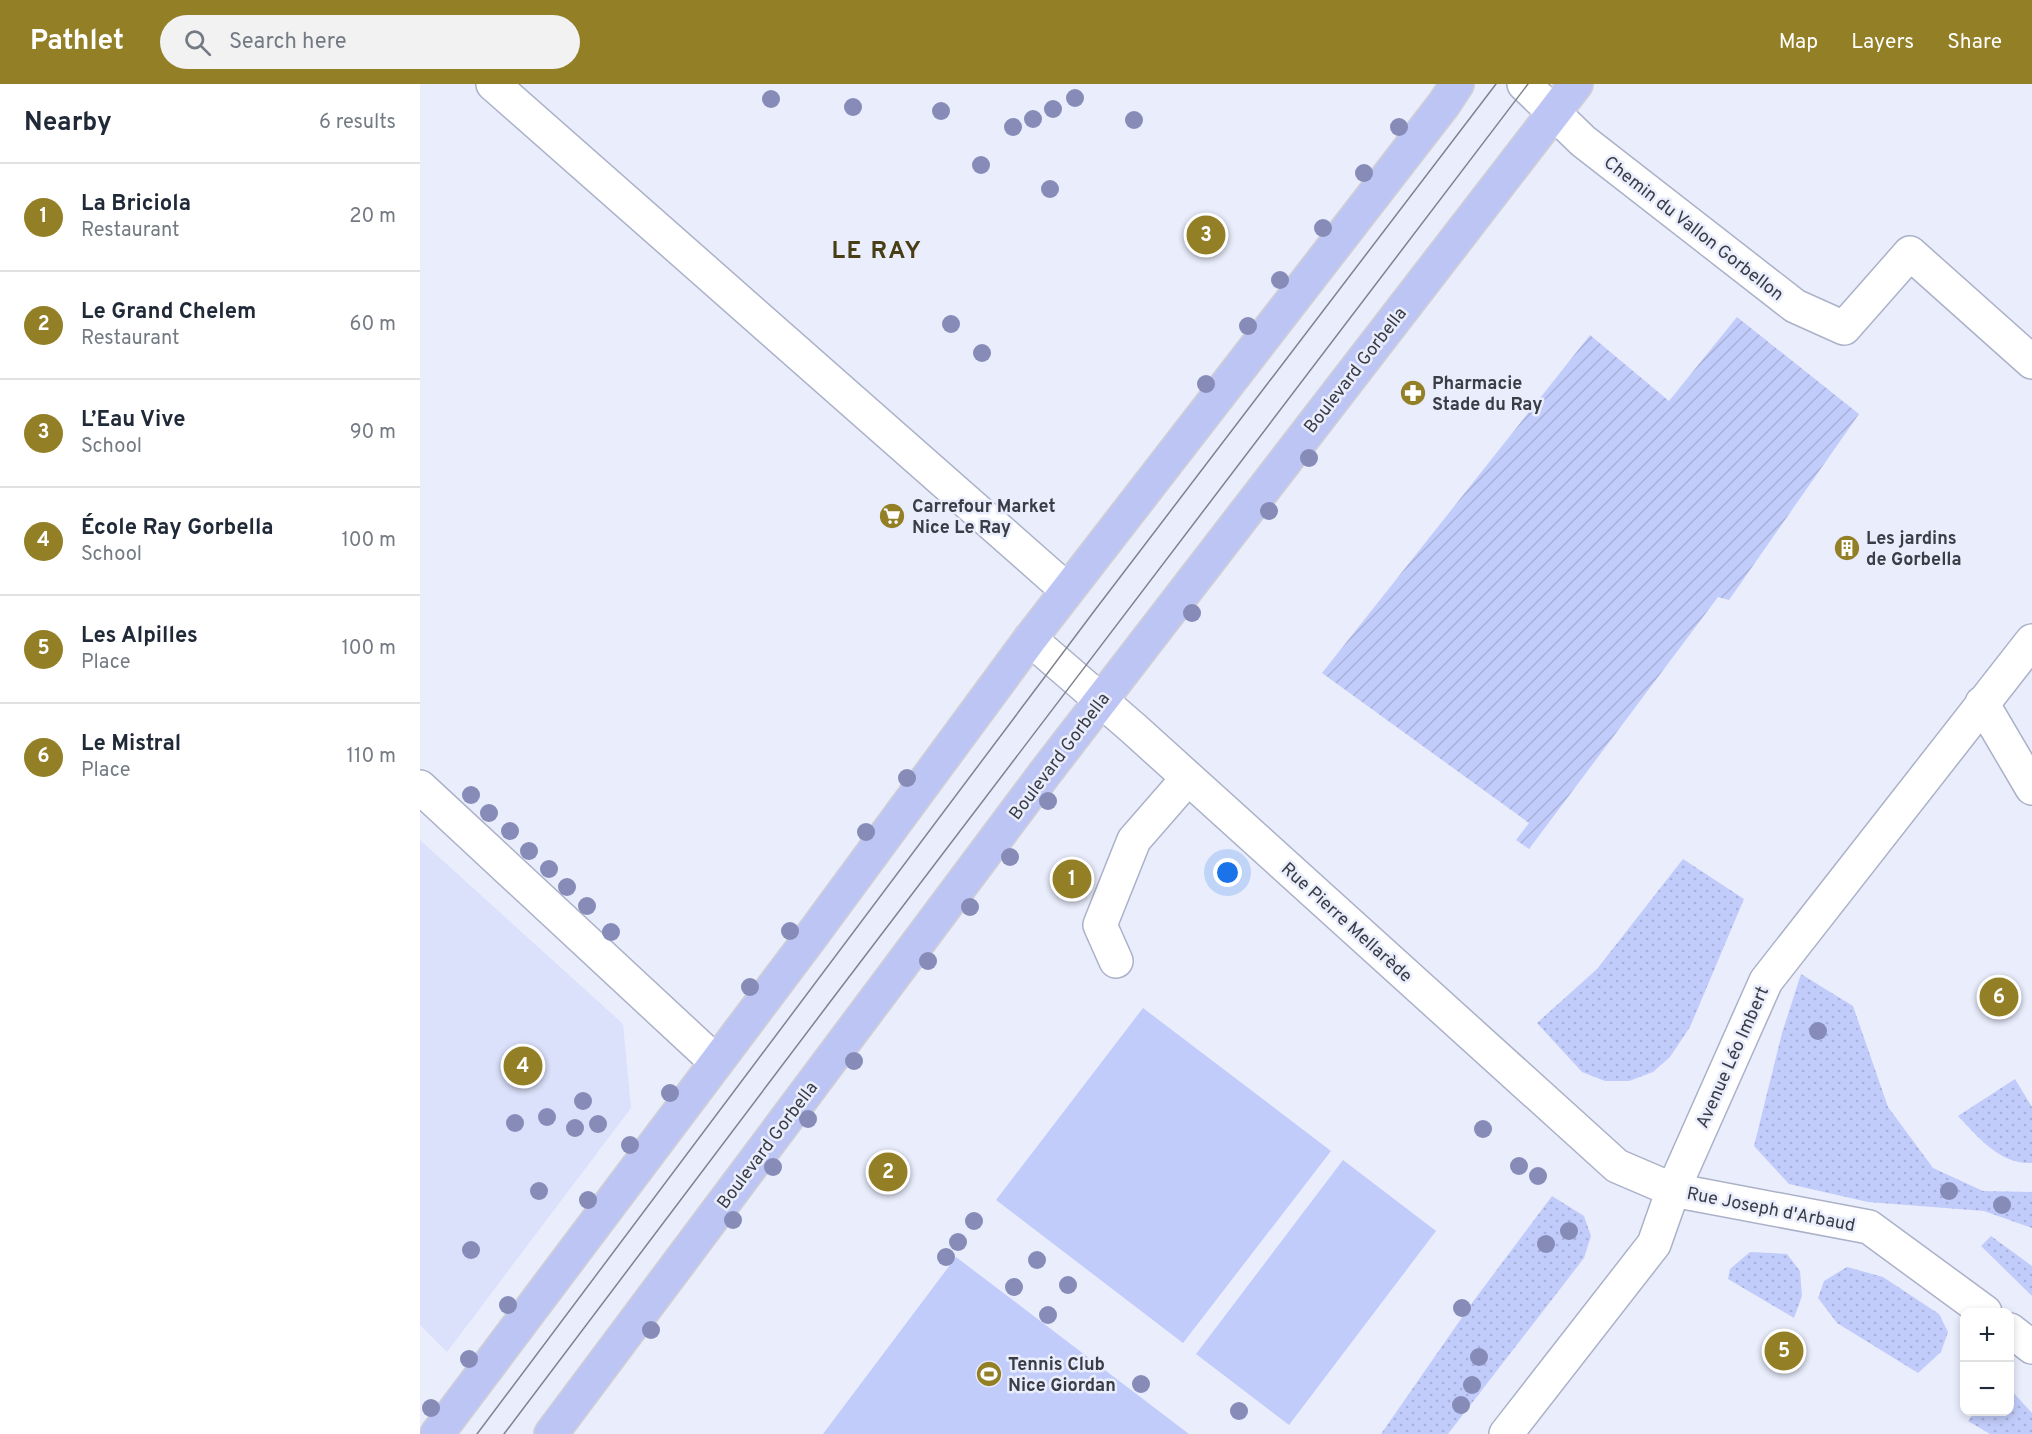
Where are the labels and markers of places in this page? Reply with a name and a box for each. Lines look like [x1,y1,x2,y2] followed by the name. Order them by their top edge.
[1186,212,1226,258] pin: 3
[1432,373,1542,417] place label: Pharmacie Stade du Ray
[1398,378,1428,408] pharmacy icon: Pharmacie Stade du Ray
[912,496,1056,540] place label: Carrefour Market Nice Le Ray
[877,501,907,531] supermarket icon: Carrefour Market Nice Le Ray
[1866,528,1962,572] place label: Les jardins de Gorbella
[1832,533,1862,563] building icon: Les jardins de Gorbella
[1052,856,1092,902] pin: 1
[1980,974,2018,1020] pin: 6
[504,1044,542,1088] pin: 4
[868,1150,908,1194] pin: 2
[1764,1328,1804,1374] pin: 5
[1008,1354,1116,1398] place label: Tennis Club Nice Giordan
[974,1359,1004,1389] sports icon: Tennis Club Nice Giordan

